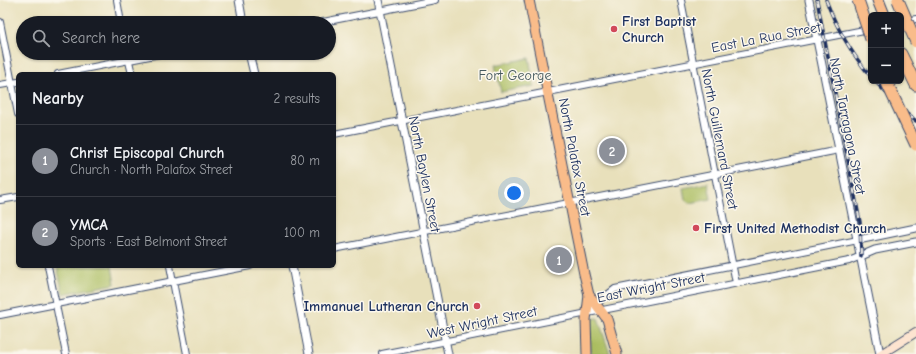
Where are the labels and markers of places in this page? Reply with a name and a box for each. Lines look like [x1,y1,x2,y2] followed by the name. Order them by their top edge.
[622,13,697,46] place label: First Baptist Church
[609,24,619,34] marker: First Baptist Church
[599,136,625,166] pin: 2
[704,220,886,237] place label: First United Methodist Church
[691,223,701,233] marker: First United Methodist Church
[546,245,572,275] pin: 1
[303,298,469,315] place label: Immanuel Lutheran Church
[472,301,482,311] marker: Immanuel Lutheran Church

